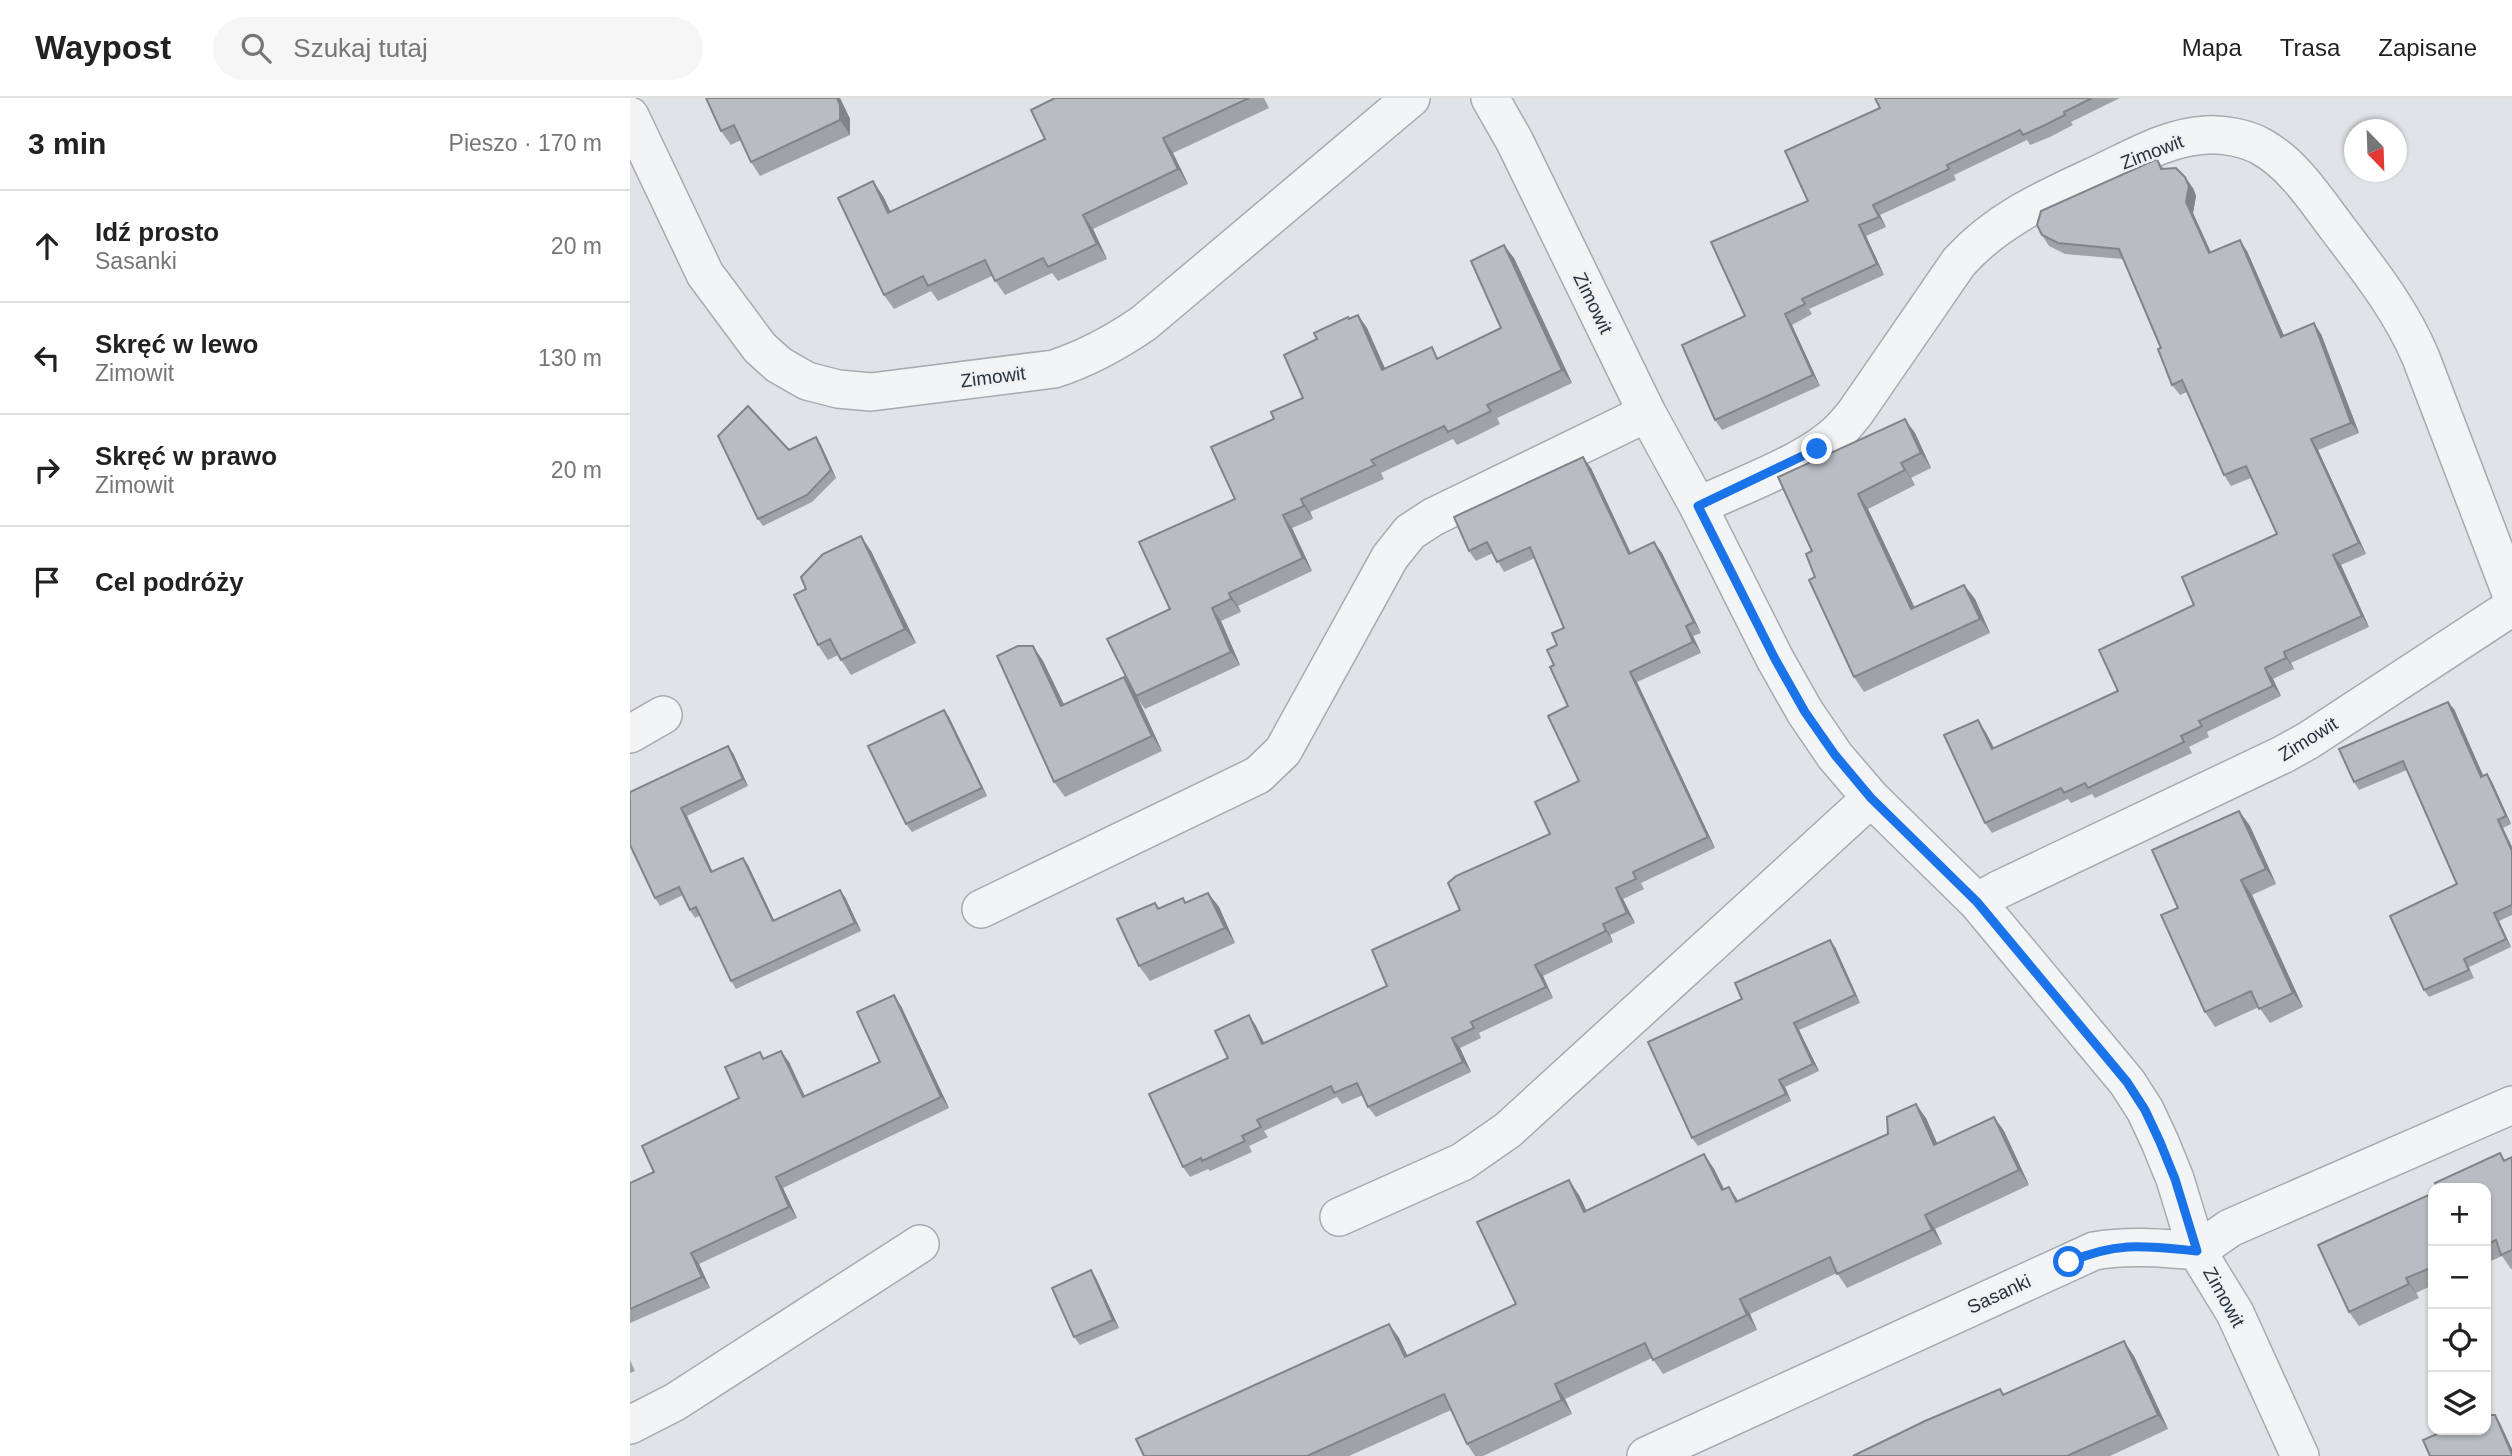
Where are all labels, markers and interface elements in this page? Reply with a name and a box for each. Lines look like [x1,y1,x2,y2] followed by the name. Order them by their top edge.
[213,17,703,80] search box
[35,29,171,66] text: Waypost
[237,29,275,67] icon: search
[293,33,428,63] text: Szukaj tutaj
[2182,34,2242,61] text: Mapa
[2280,34,2340,61] text: Trasa
[2378,34,2477,61] text: Zapisane
[2344,119,2407,182] north arrow
[28,127,106,160] text: 3 min
[449,130,602,156] text: Pieszo · 170 m
[2118,130,2187,174] street label: Zimowit
[95,217,219,247] text: Idź prosto
[28,227,66,265] icon: ahead
[551,233,602,259] text: 20 m
[95,248,177,274] text: Sasanki
[1569,269,1617,338] street label: Zimowit
[95,329,258,359] text: Skręć w lewo
[28,339,66,377] icon: left
[538,345,602,371] text: 130 m
[95,360,174,386] text: Zimowit
[959,363,1027,391] street label: Zimowit
[1801,433,1832,464] route end
[95,441,277,471] text: Skręć w prawo
[28,451,66,489] icon: right
[551,457,602,483] text: 20 m
[95,472,174,498] text: Zimowit
[28,563,66,601] icon: arrive
[95,567,244,597] text: Cel podróży
[2275,712,2342,765] street label: Zimowit
[2428,1183,2491,1435] map controls
[2428,1183,2491,1246] button: +
[2053,1246,2084,1277] route start
[2428,1246,2491,1309] button: −
[2199,1263,2249,1331] street label: Zimowit
[1964,1270,2034,1318] street label: Sasanki
[2428,1309,2491,1372] button: locate
[2428,1372,2491,1435] button: layers

